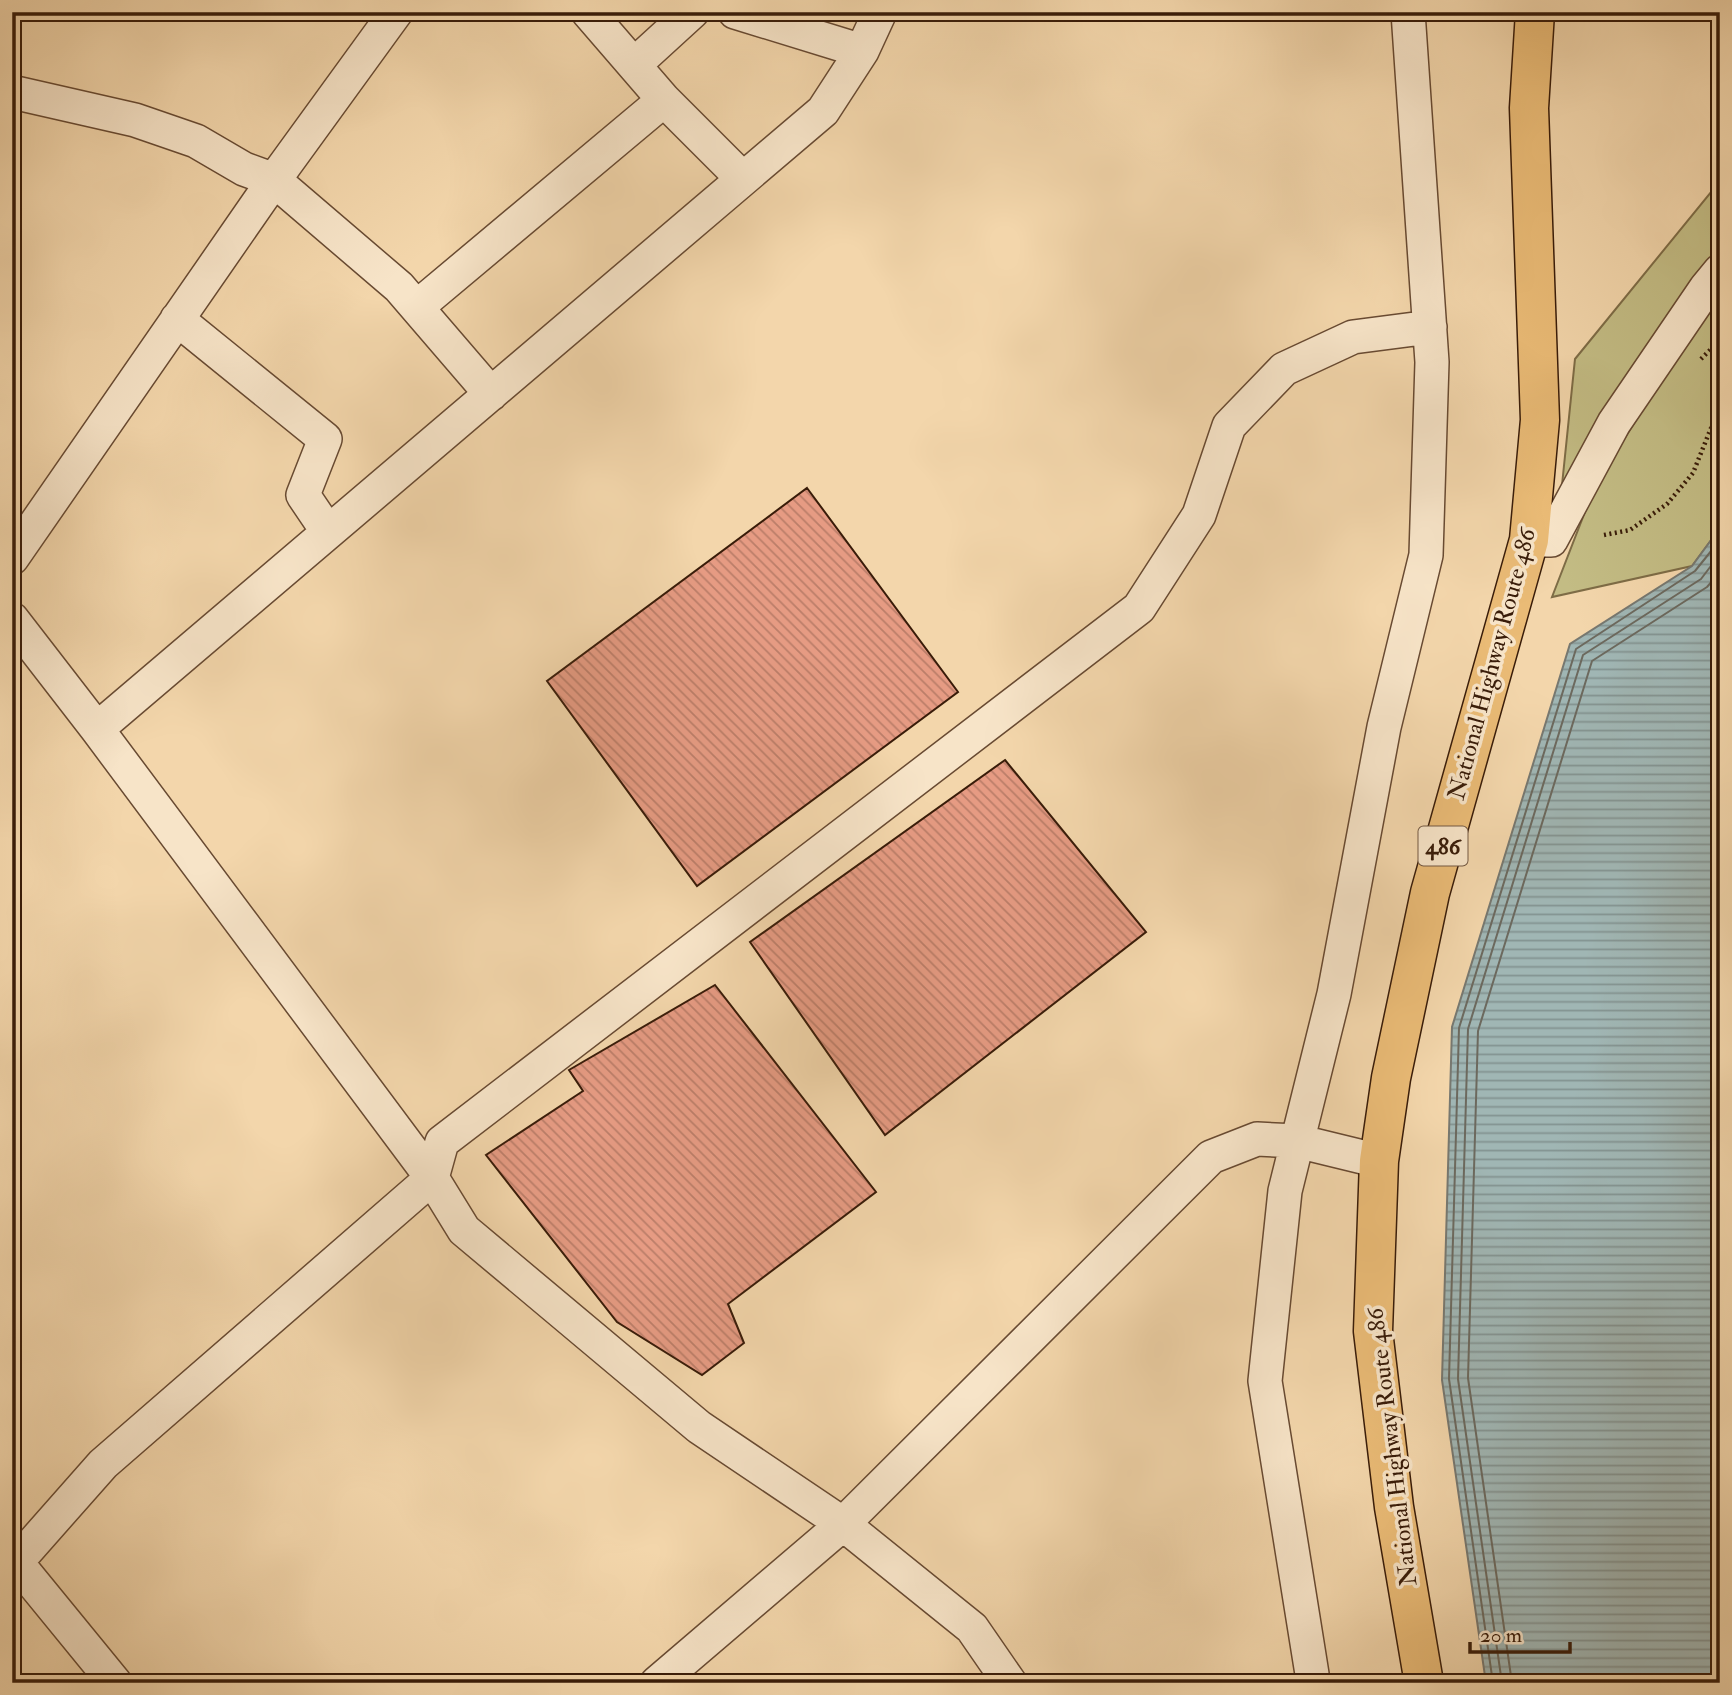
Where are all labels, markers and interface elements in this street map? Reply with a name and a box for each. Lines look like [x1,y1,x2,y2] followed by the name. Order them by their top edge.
[1441,523,1544,803] street label: National Highway Route 486
[1418,826,1468,866] road number: 486
[1359,1304,1424,1588] street label: National Highway Route 486
[1470,1611,1569,1655] scale bar
[1480,1622,1522,1649] text: 20 m

